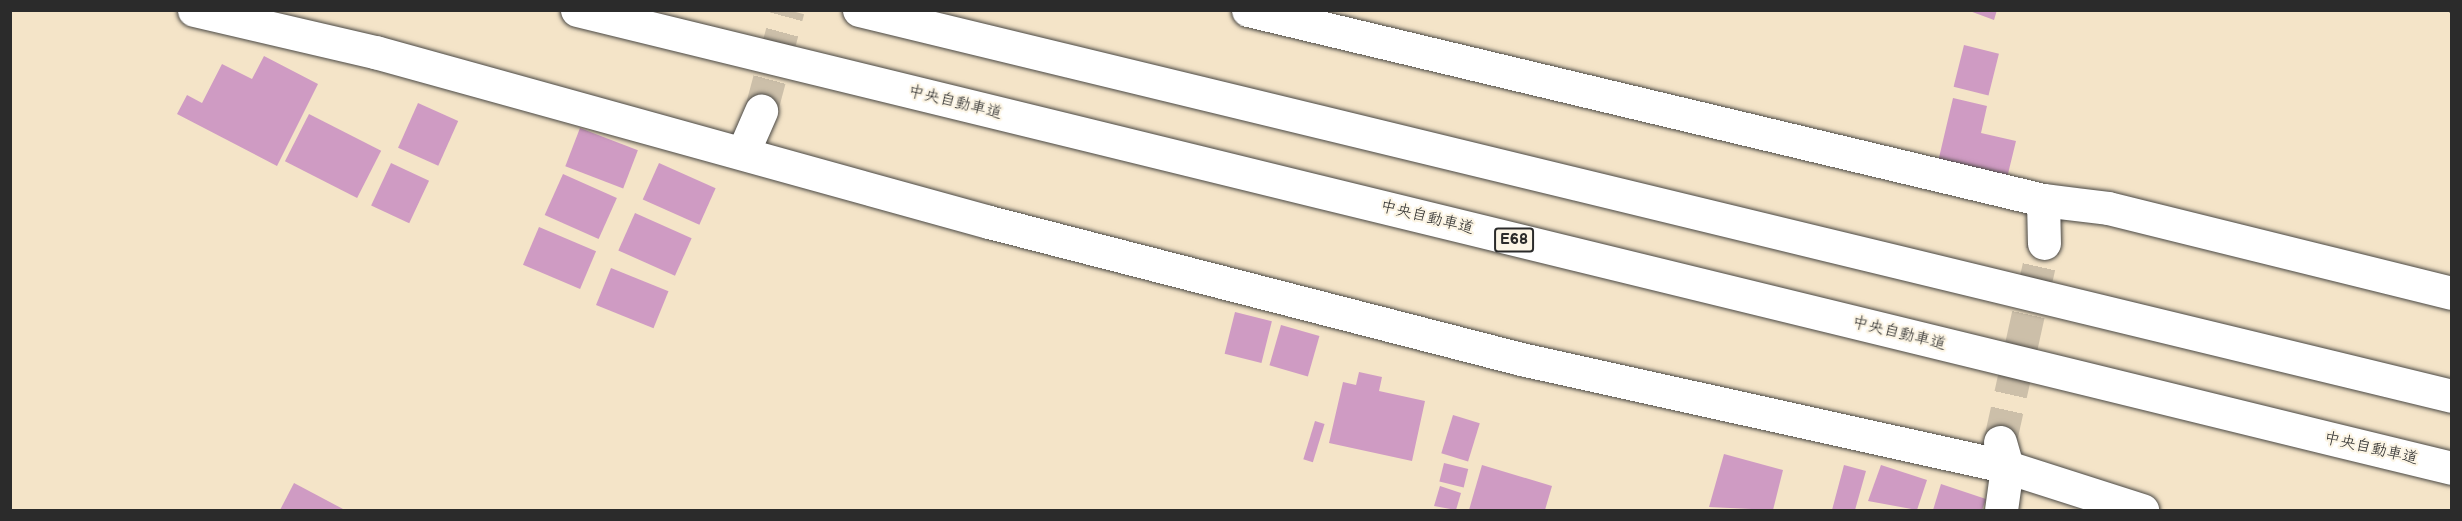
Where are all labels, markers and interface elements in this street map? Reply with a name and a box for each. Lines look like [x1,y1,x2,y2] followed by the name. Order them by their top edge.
[906,82,1004,124] street label: 中央自動車道
[1378,197,1476,239] street label: 中央自動車道
[1493,228,1535,252] road number: E68
[1850,313,1948,355] street label: 中央自動車道
[2322,429,2420,469] street label: 中央自動車道

